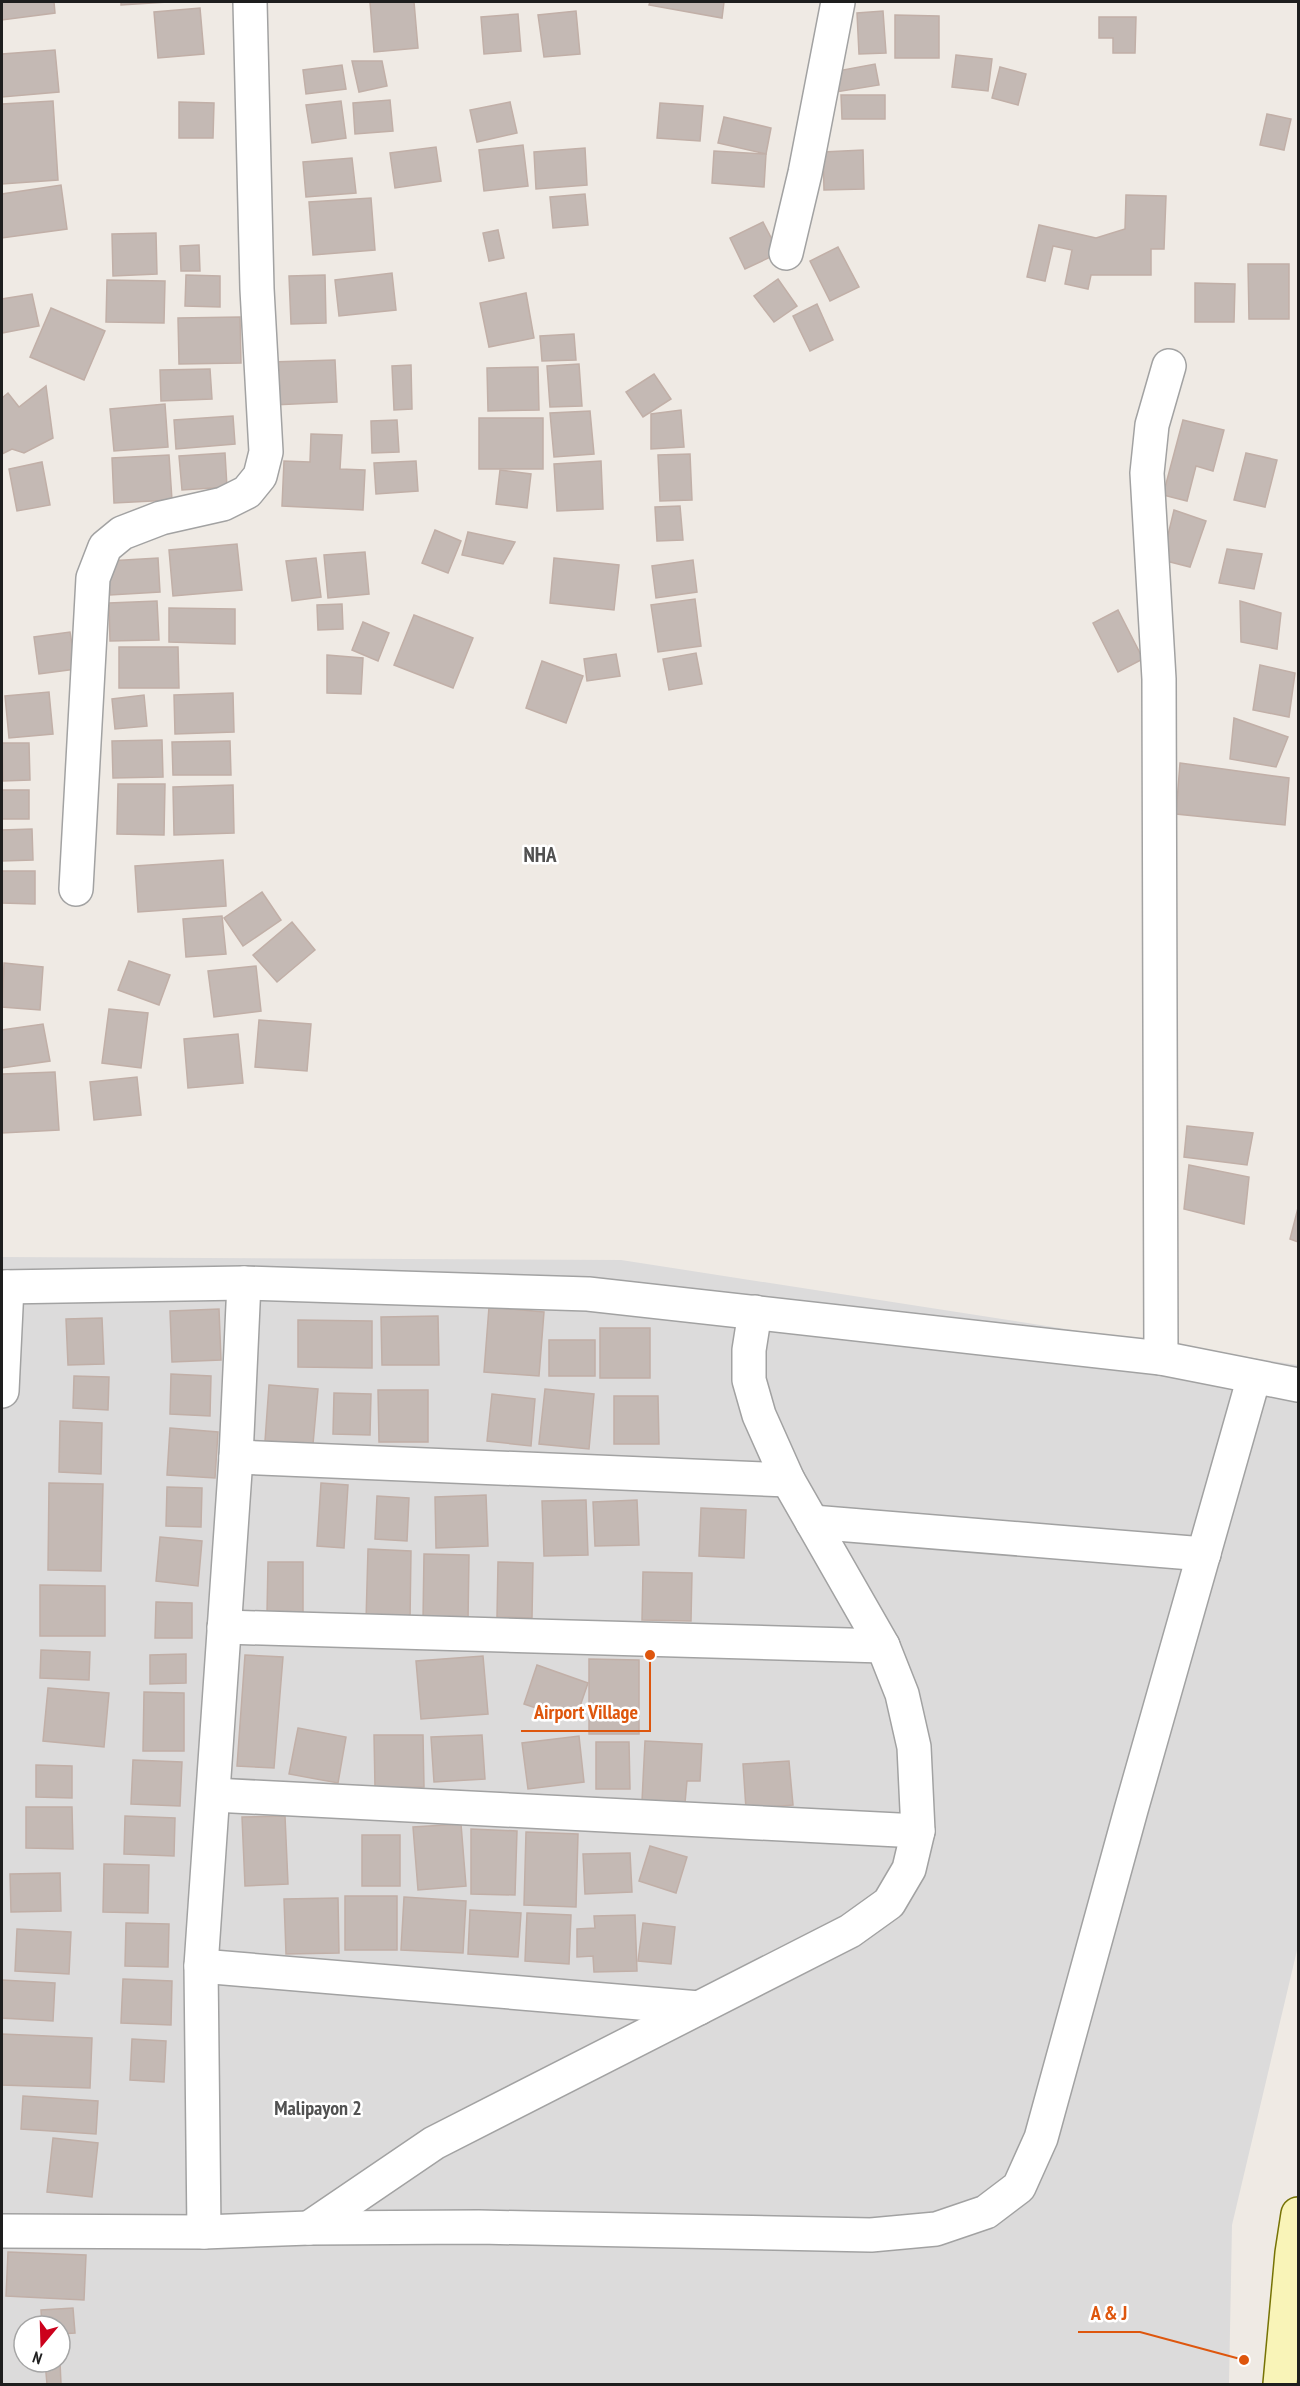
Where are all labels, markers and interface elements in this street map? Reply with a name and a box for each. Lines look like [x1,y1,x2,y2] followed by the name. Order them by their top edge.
[523,841,557,868] district label: NHA
[521,1693,650,1731] callout: Airport Village
[533,1699,638,1725] text: Airport Village
[274,2095,362,2121] district label: Malipayon 2
[1078,2294,1140,2332] callout: A & J
[1090,2300,1127,2326] text: A & J
[12,2314,72,2374] north arrow
[30,2347,44,2369] text: N

